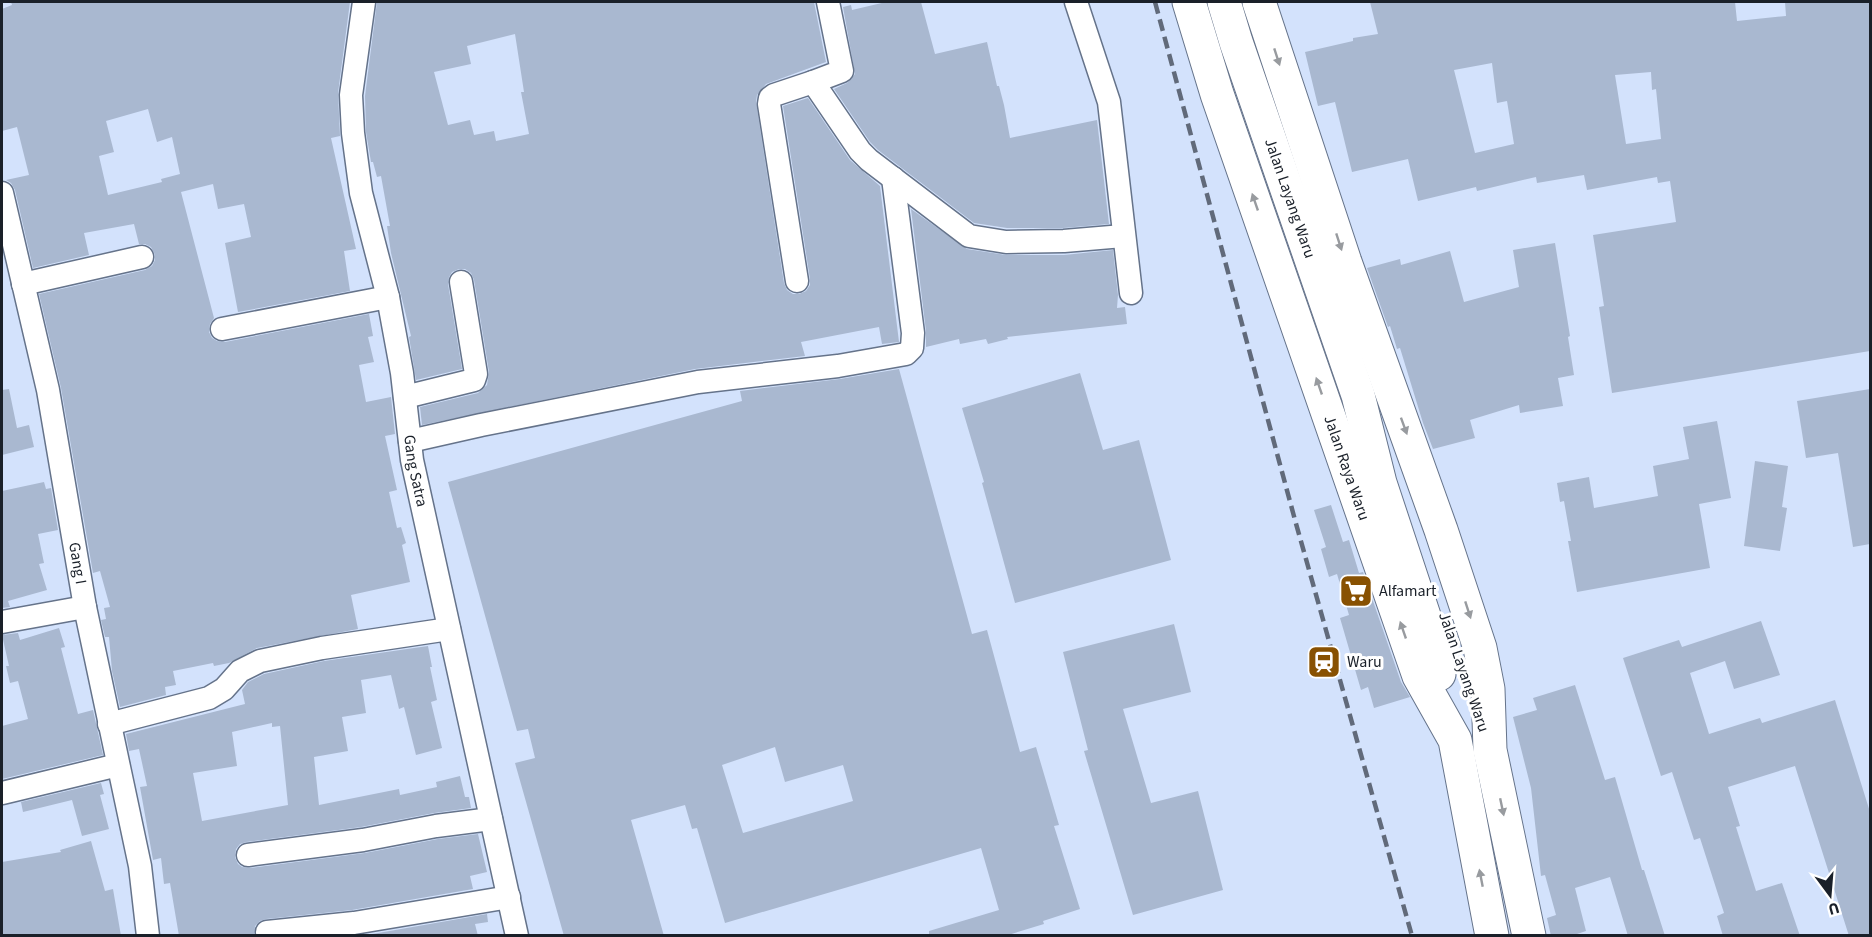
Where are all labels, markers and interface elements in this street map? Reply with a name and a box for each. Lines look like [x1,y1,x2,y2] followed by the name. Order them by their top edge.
[1273,48,1282,66] one-way arrow
[1259,135,1321,261] street label: Jalan Layang Waru
[1249,193,1259,211] one-way arrow
[1334,233,1344,251] one-way arrow
[1313,377,1323,395] one-way arrow
[1318,412,1375,524] street label: Jalan Raya Waru
[1400,417,1410,435] one-way arrow
[398,434,433,509] street label: Gang Satra
[63,541,92,586] street label: Gang I
[1338,573,1374,609] supermarket icon: Alfamart
[1379,580,1437,602] place label: Alfamart
[1463,601,1473,619] one-way arrow
[1433,609,1495,735] street label: Jalan Layang Waru
[1398,621,1408,639] one-way arrow
[1306,644,1342,680] station icon: Waru
[1347,651,1382,673] place label: Waru
[1498,798,1507,817] one-way arrow
[1800,865,1860,925] north arrow
[1476,868,1485,887] one-way arrow
[1826,896,1842,920] text: U

